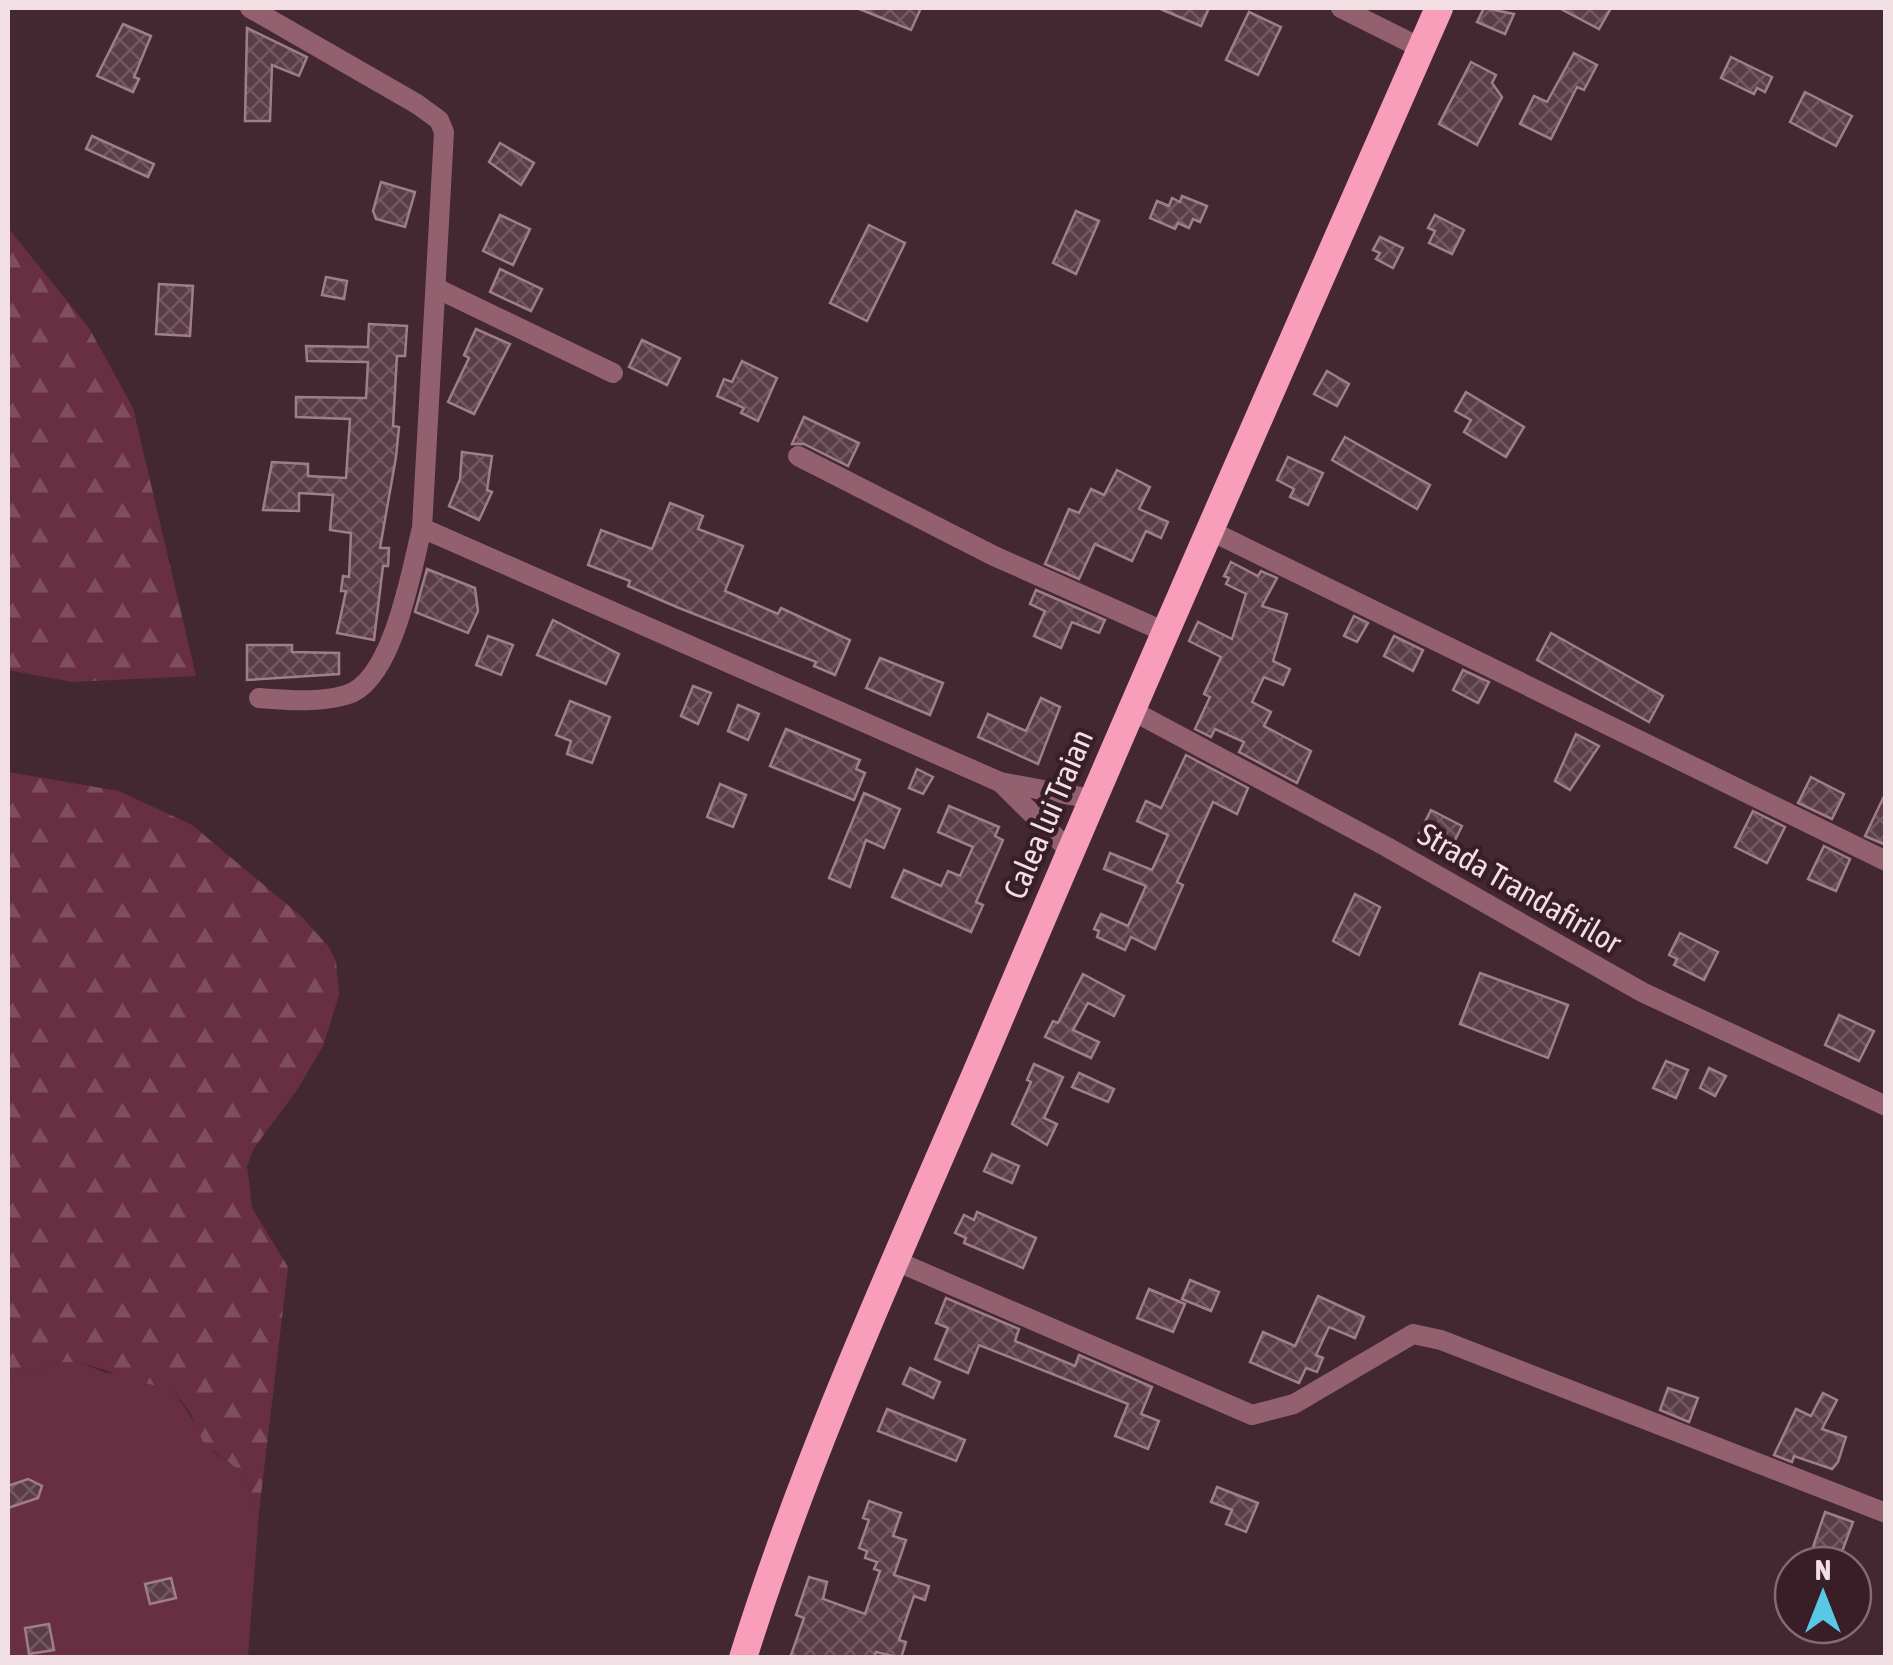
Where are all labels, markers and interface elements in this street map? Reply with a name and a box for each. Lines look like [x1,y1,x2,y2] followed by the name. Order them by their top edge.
[996,724,1100,904] street label: Calea lui Traian
[1412,815,1628,961] street label: Strada Trandafirilor
[1773,1545,1873,1645] north arrow
[1815,1554,1831,1586] text: N

